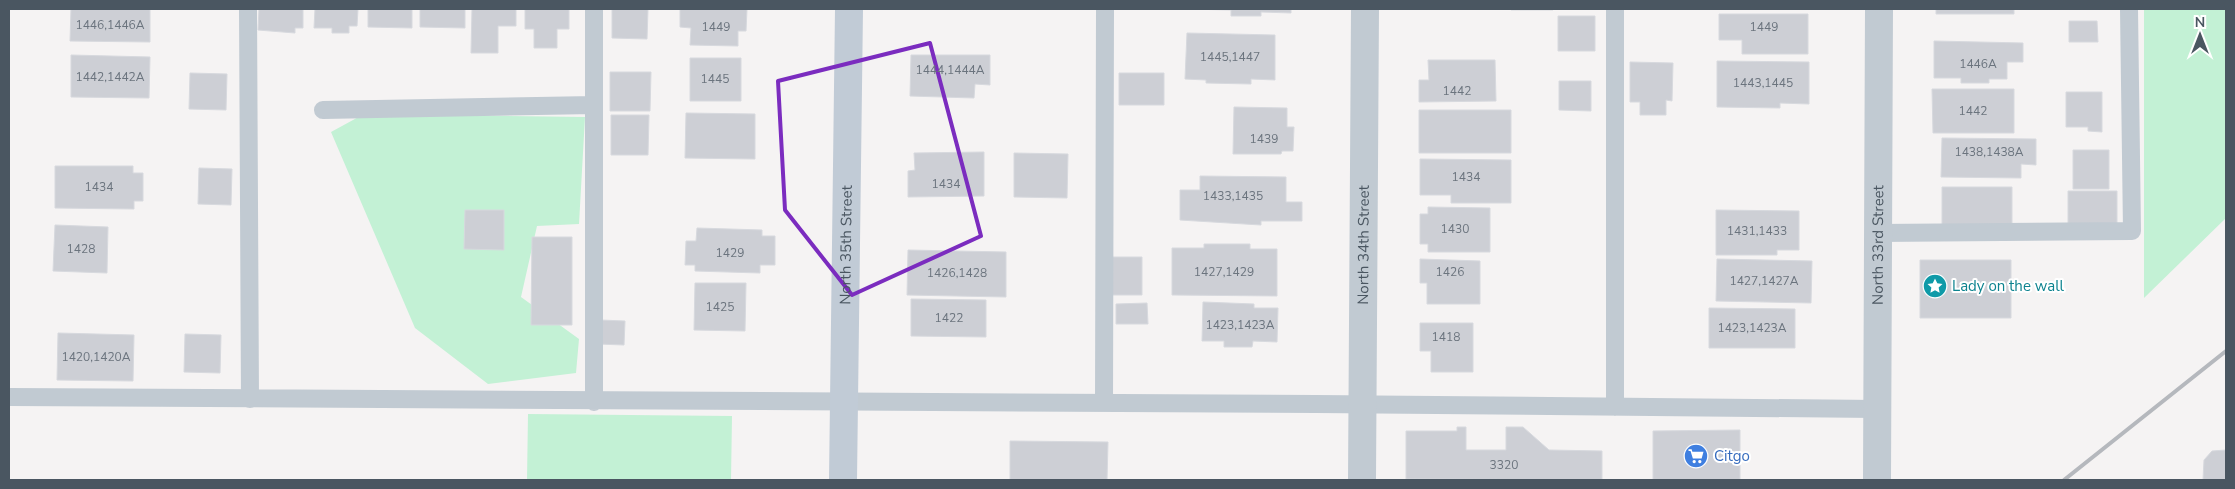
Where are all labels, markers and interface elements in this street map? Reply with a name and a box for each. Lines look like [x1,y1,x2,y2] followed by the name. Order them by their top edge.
[2175,10,2225,60] north arrow
[2195,13,2205,32] text: N
[75,17,145,33] house number: 1446,1446A
[702,19,730,35] house number: 1449
[1750,19,1778,35] house number: 1449
[1200,49,1260,65] house number: 1445,1447
[1959,56,1997,72] house number: 1446A
[915,62,985,78] house number: 1444,1444A
[75,69,145,85] house number: 1442,1442A
[701,71,729,87] house number: 1445
[1733,75,1793,91] house number: 1443,1445
[1443,83,1471,99] house number: 1442
[1959,103,1987,119] house number: 1442
[1250,131,1278,147] house number: 1439
[1954,144,2024,160] house number: 1438,1438A
[1452,169,1480,185] house number: 1434
[932,176,960,192] house number: 1434
[85,179,113,195] house number: 1434
[835,184,857,305] street label: North 35th Street
[1353,184,1374,305] street label: North 34th Street
[1868,184,1888,305] street label: North 33rd Street
[1203,188,1263,204] house number: 1433,1435
[1441,221,1469,237] house number: 1430
[1727,223,1787,239] house number: 1431,1433
[67,241,95,257] house number: 1428
[716,245,744,261] house number: 1429
[1194,264,1254,280] house number: 1427,1429
[1436,264,1464,280] house number: 1426
[927,265,987,281] house number: 1426,1428
[1729,273,1799,289] house number: 1427,1427A
[1922,273,1948,299] place icon: Lady on the wall
[1952,276,2065,296] place label: Lady on the wall
[706,299,734,315] house number: 1425
[935,310,963,326] house number: 1422
[1205,317,1275,333] house number: 1423,1423A
[1717,320,1787,336] house number: 1423,1423A
[1432,329,1460,345] house number: 1418
[61,349,131,365] house number: 1420,1420A
[1683,443,1709,469] supermarket icon: Citgo
[1714,446,1750,466] place label: Citgo
[1490,457,1518,473] house number: 3320

